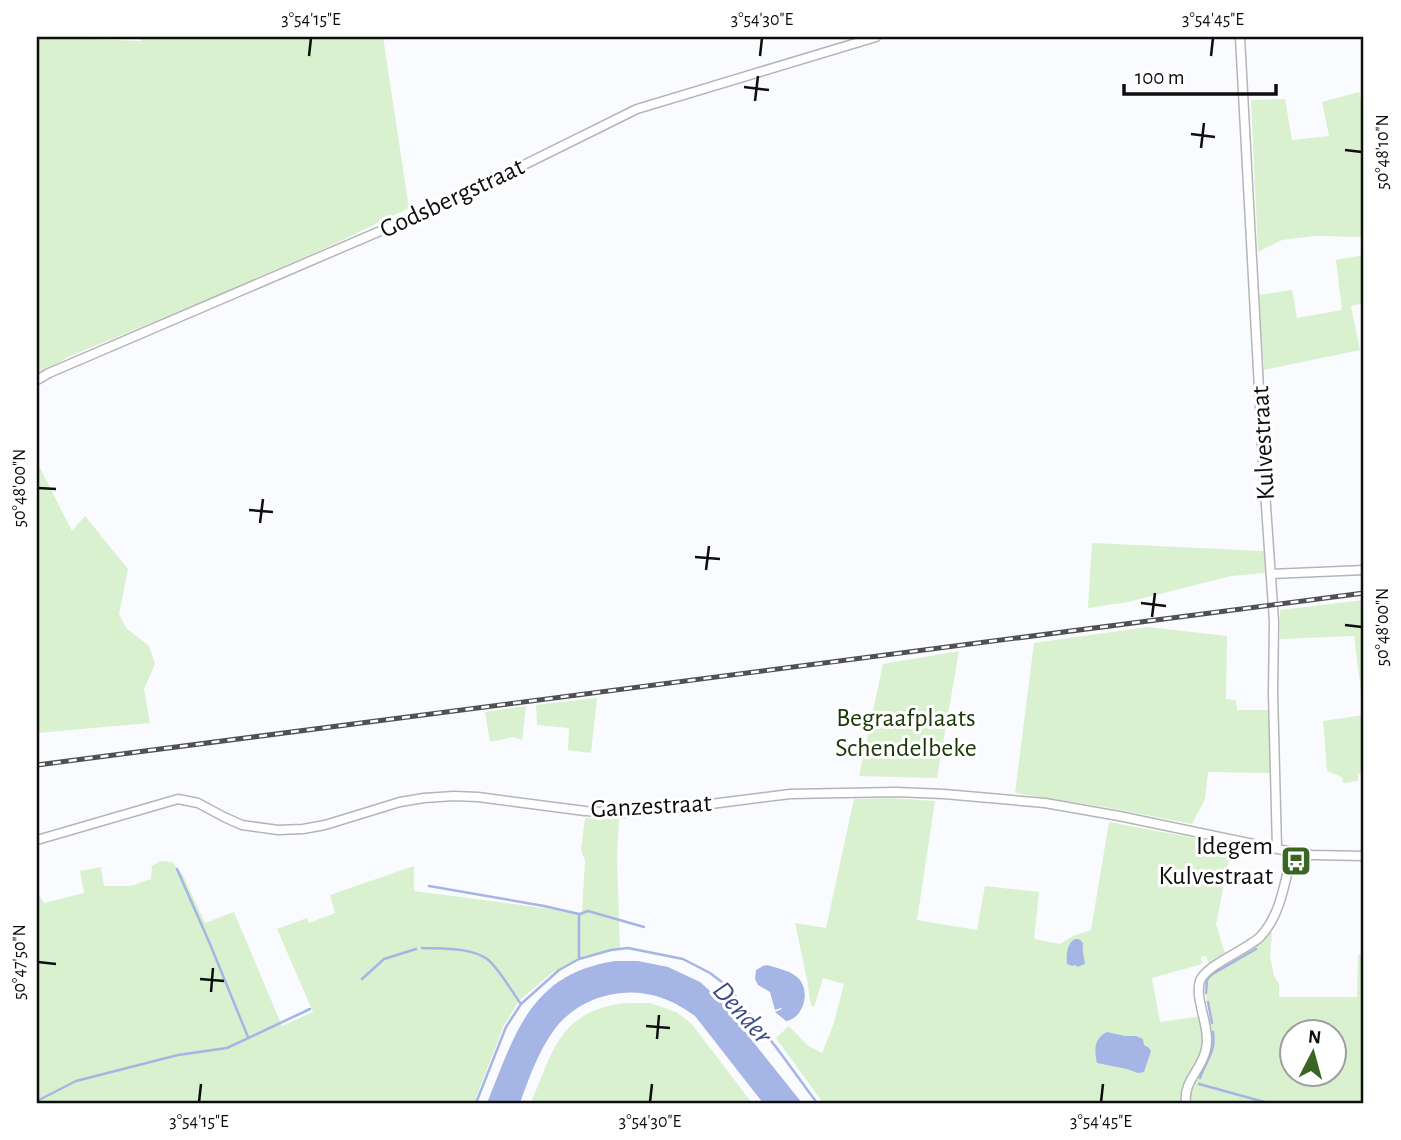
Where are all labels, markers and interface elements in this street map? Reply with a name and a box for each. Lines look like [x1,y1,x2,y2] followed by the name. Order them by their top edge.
[281,11,341,29] text: 3°54'15"E
[731,11,794,29] text: 3°54'30"E
[1182,11,1244,29] text: 3°54'45"E
[1124,52,1277,96] scale bar
[1135,67,1185,88] text: 100 m
[1374,114,1392,190] text: 50°48'10"N
[376,153,528,243] street label: Godsbergstraat
[1247,385,1279,501] street label: Kulvestraat
[11,449,29,527] text: 50°48'00"N
[1374,588,1392,666] text: 50°48'00"N
[835,705,977,761] park label: Begraafplaats Schendelbeke
[590,790,712,822] street label: Ganzestraat
[1159,833,1273,889] place label: Idegem Kulvestraat
[1279,844,1313,878] bus stop icon: Idegem Kulvestraat
[11,924,29,1000] text: 50°47'50"N
[707,976,777,1050] water label: Dender
[1278,1018,1348,1088] north arrow
[1307,1027,1322,1048] text: N
[169,1113,229,1131] text: 3°54'15"E
[619,1113,682,1131] text: 3°54'30"E
[1070,1113,1132,1131] text: 3°54'45"E

